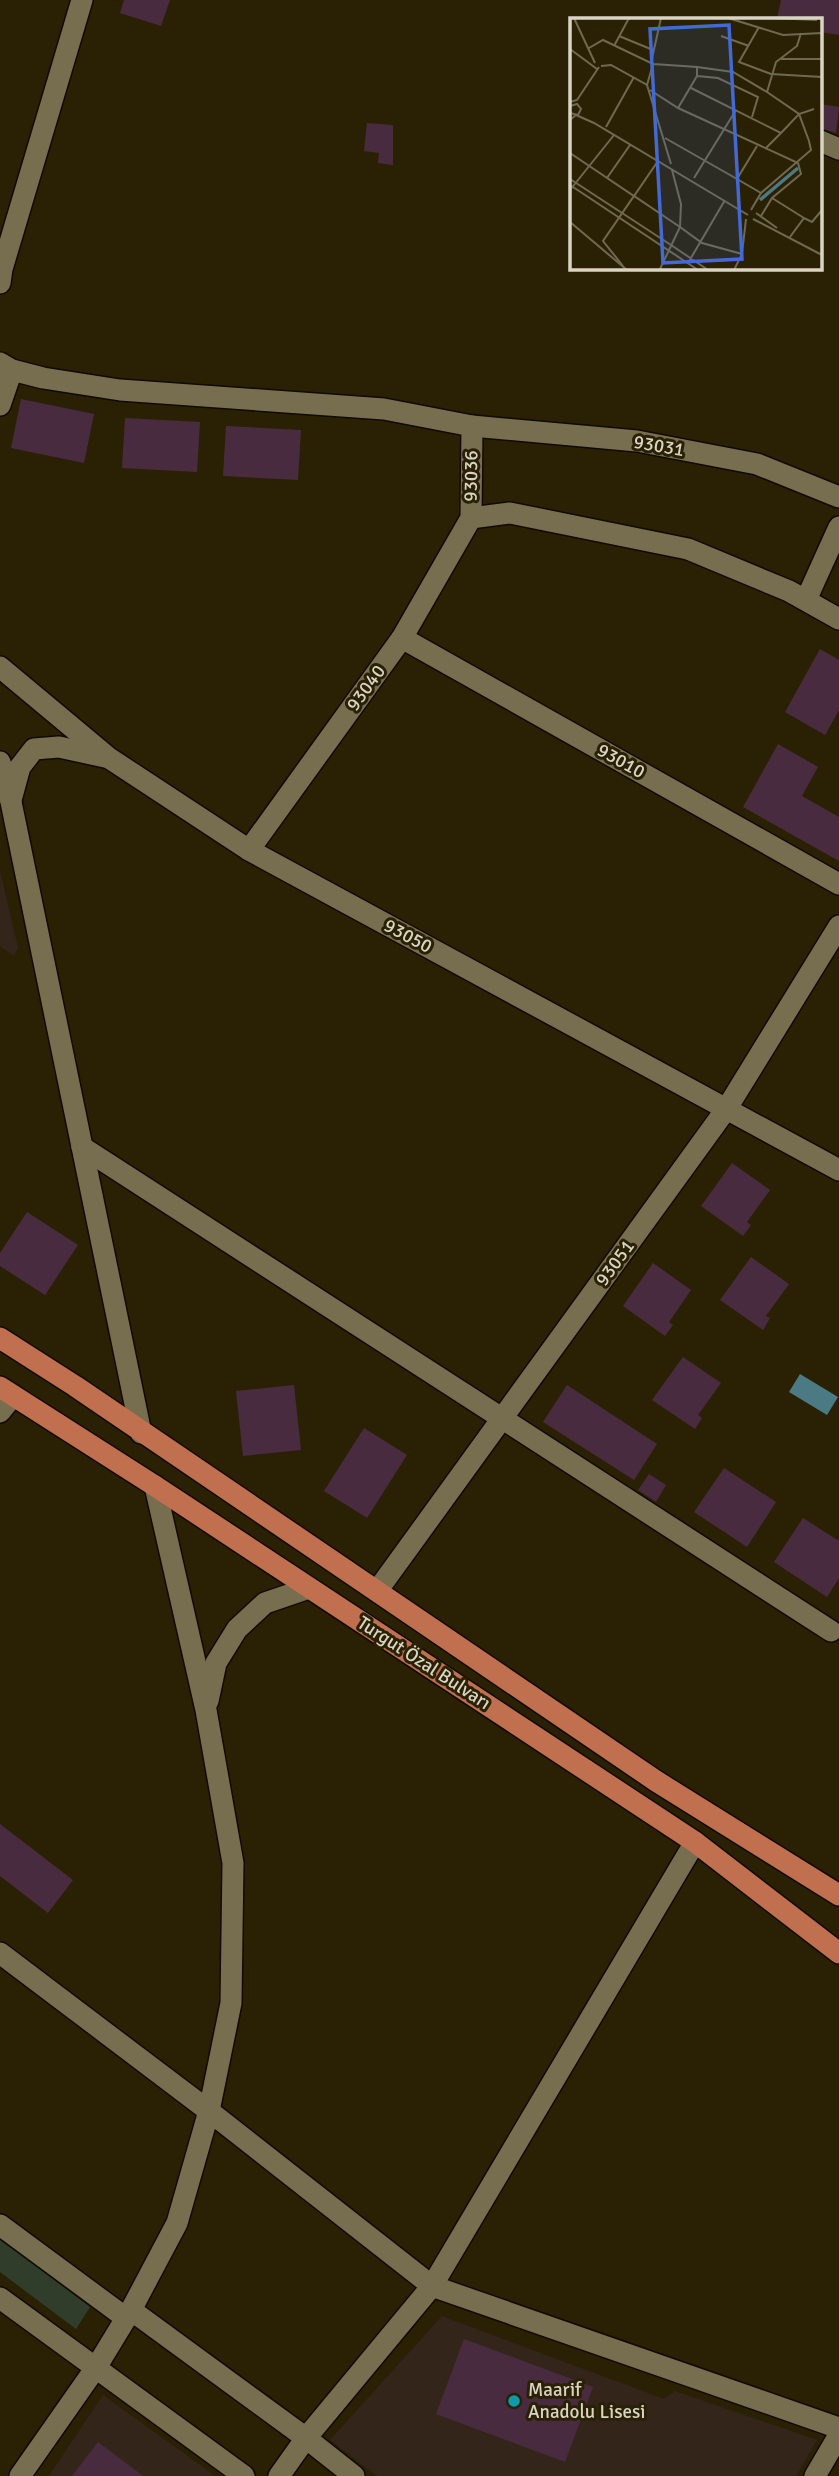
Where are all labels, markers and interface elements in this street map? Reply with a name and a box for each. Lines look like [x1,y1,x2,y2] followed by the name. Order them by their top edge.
[570,18,822,270] inset map
[632,430,686,462] street label: 93031
[459,450,483,502] street label: 93036
[341,660,391,716] street label: 93040
[593,738,649,784] street label: 93010
[380,913,436,959] street label: 93050
[590,1235,640,1291] street label: 93051
[353,1611,495,1715] street label: Turgut Özal Bulvarı
[528,2378,645,2424] place label: Maarif Anadolu Lisesi
[506,2393,522,2409] marker: Maarif Anadolu Lisesi

